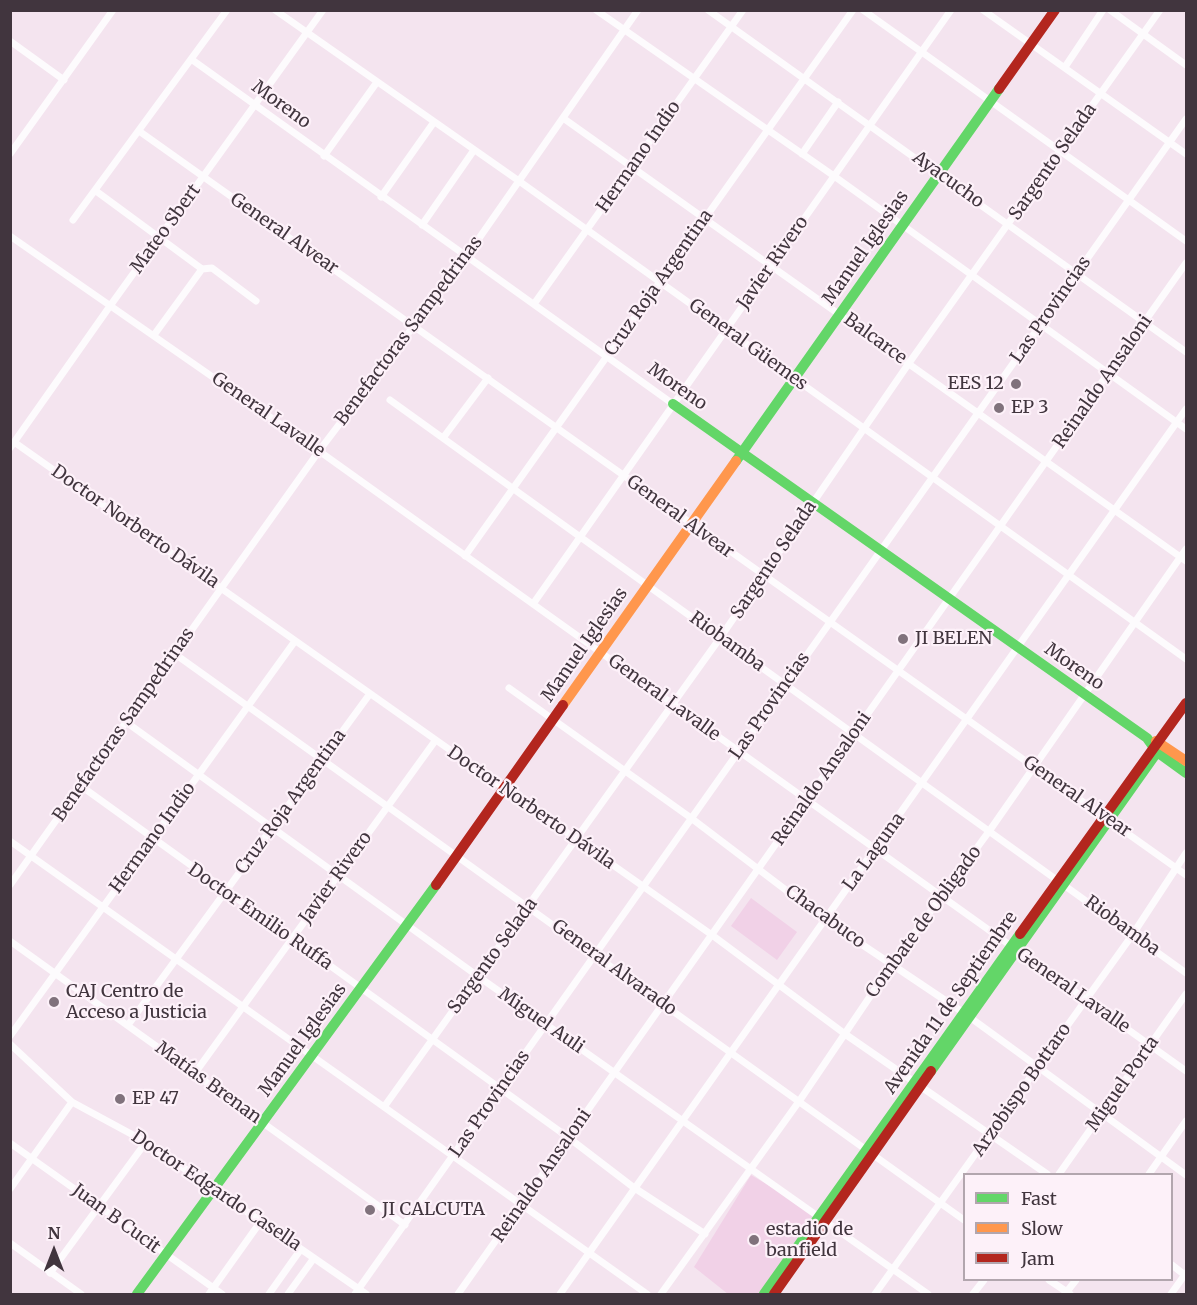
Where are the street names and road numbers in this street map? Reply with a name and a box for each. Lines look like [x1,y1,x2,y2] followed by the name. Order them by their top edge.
[247,76,315,134] street label: Moreno
[592,97,686,217] street label: Hermano Indio
[1005,99,1101,225] street label: Sargento Selada
[908,147,988,213] street label: Ayacucho
[126,180,206,278] street label: Mateo Sbert
[819,187,913,309] street label: Manuel Iglesias
[226,189,342,279] street label: General Alvear
[600,206,718,360] street label: Cruz Roja Argentina
[733,212,813,314] street label: Javier Rivero
[331,232,487,430] street label: Benefactoras Sampedrinas
[1006,252,1096,368] street label: Las Provincias
[684,295,812,395] street label: General Güemes
[839,309,911,369] street label: Balcarce
[1049,311,1157,453] street label: Reinaldo Ansaloni
[643,359,711,415] street label: Moreno
[207,368,329,462] street label: General Lavalle
[47,461,223,593] street label: Doctor Norberto Dávila
[622,471,738,563] street label: General Alvear
[727,497,821,623] street label: Sargento Selada
[538,584,632,706] street label: Manuel Iglesias
[685,607,769,677] street label: Riobamba
[49,624,199,826] street label: Benefactoras Sampedrinas
[1040,639,1108,695] street label: Moreno
[725,648,815,764] street label: Las Provincias
[604,650,724,746] street label: General Lavalle
[768,708,876,850] street label: Reinaldo Ansaloni
[231,725,351,879] street label: Cruz Roja Argentina
[443,742,619,874] street label: Doctor Norberto Dávila
[1019,752,1135,842] street label: General Alvear
[106,779,200,897] street label: Hermano Indio
[839,809,909,895] street label: La Laguna
[295,828,377,928] street label: Javier Rivero
[862,842,986,1002] street label: Combate de Obligado
[184,859,336,975] street label: Doctor Emilio Ruffa
[781,881,869,953] street label: Chacabuco
[1080,891,1164,961] street label: Riobamba
[444,894,542,1018] street label: Sargento Selada
[880,908,1022,1098] street label: Avenida 11 de Septiembre
[547,916,681,1020] street label: General Alvarado
[1012,944,1134,1038] street label: General Lavalle
[255,979,351,1101] street label: Manuel Iglesias
[494,984,588,1058] street label: Miguel Auli
[968,1019,1076,1161] street label: Arzobispo Bottaro
[1082,1032,1164,1136] street label: Miguel Porta
[151,1037,265,1129] street label: Matías Brenan
[445,1046,535,1162] street label: Las Provincias
[488,1105,596,1247] street label: Reinaldo Ansaloni
[127,1126,305,1256] street label: Doctor Edgardo Casella
[68,1180,164,1258] street label: Juan B Cucit

